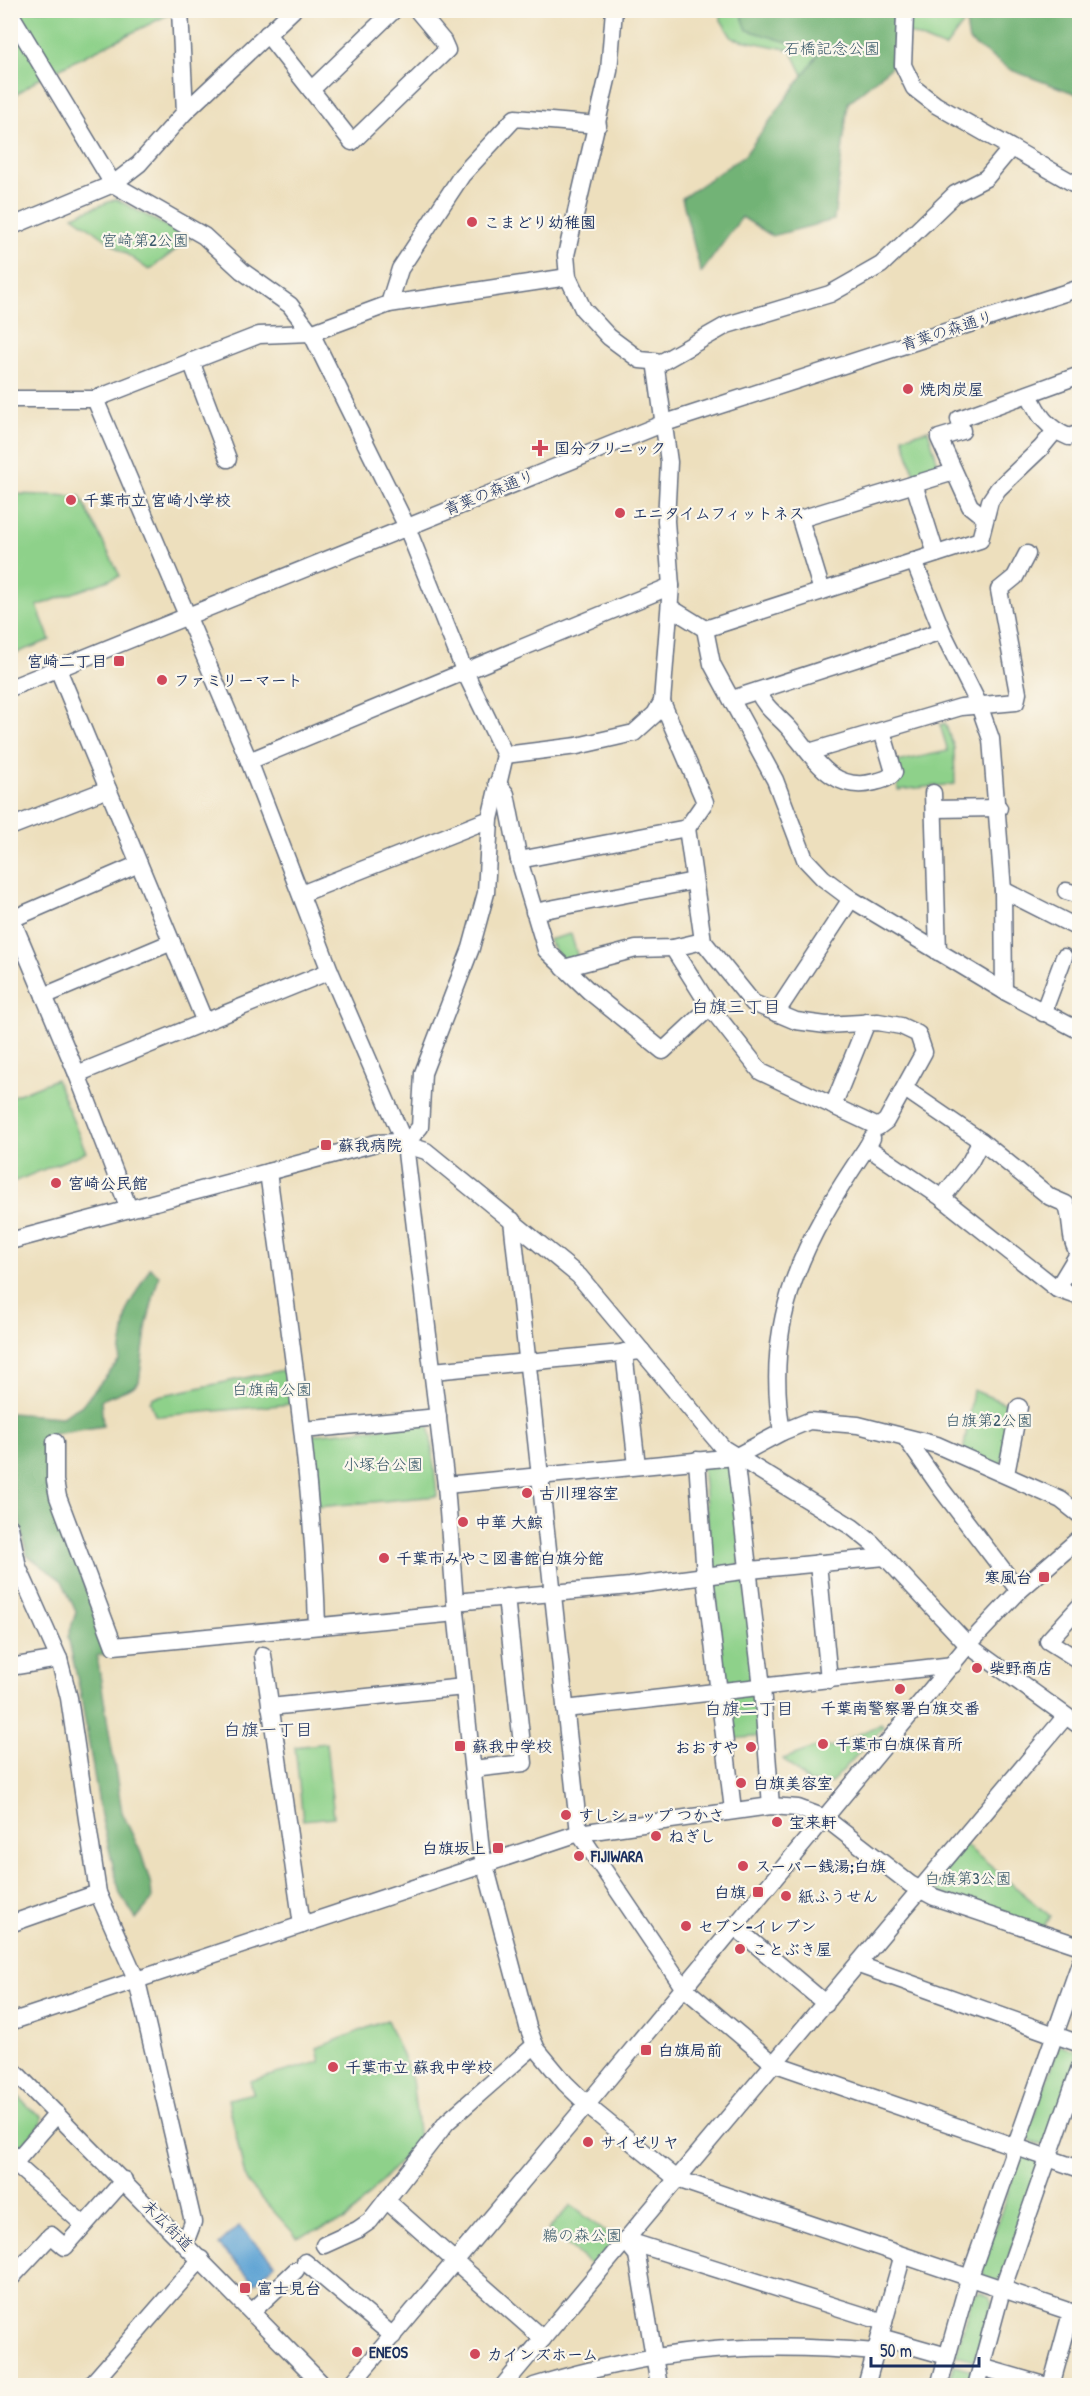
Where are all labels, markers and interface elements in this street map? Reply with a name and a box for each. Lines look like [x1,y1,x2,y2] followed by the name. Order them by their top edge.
[784,37,880,59] park label: 石橋記念公園
[484,211,596,233] place label: こまどり幼稚園
[465,215,479,229] marker: こまどり幼稚園
[101,229,189,251] park label: 宮崎第2公園
[898,305,996,355] street label: 青葉の森通り
[920,378,984,400] place label: 焼肉炭屋
[901,382,915,396] marker: 焼肉炭屋
[554,437,666,459] place label: 国分クリニック
[531,439,549,457] marker: 国分クリニック
[440,464,538,520] street label: 青葉の森通り
[83,489,231,511] place label: 千葉市立 宮崎小学校
[64,493,78,507] marker: 千葉市立 宮崎小学校
[632,502,805,524] place label: エニタイムフィットネス
[613,506,627,520] marker: エニタイムフィットネス
[27,650,107,672] place label: 宮崎二丁目
[112,654,126,668] marker: 宮崎二丁目
[174,669,303,691] place label: ファミリーマート
[155,673,169,687] marker: ファミリーマート
[691,994,781,1019] district label: 白旗三丁目
[338,1134,402,1156] place label: 蘇我病院
[319,1138,333,1152] marker: 蘇我病院
[68,1172,148,1194] place label: 宮崎公民館
[49,1176,63,1190] marker: 宮崎公民館
[232,1378,312,1400] park label: 白旗南公園
[945,1409,1033,1431] park label: 白旗第2公園
[343,1453,423,1475] park label: 小塚台公園
[539,1482,619,1504] place label: 古川理容室
[520,1486,534,1500] marker: 古川理容室
[475,1511,543,1533] place label: 中華 大鯨
[456,1515,470,1529] marker: 中華 大鯨
[396,1547,604,1569] place label: 千葉市みやこ図書館白旗分館
[377,1551,391,1565] marker: 千葉市みやこ図書館白旗分館
[984,1566,1032,1588] place label: 寒風台
[1037,1570,1051,1584] marker: 寒風台
[989,1657,1053,1679] place label: 柴野商店
[970,1661,984,1675] marker: 柴野商店
[893,1682,907,1696] marker: 千葉南警察署白旗交番
[704,1696,794,1721] district label: 白旗二丁目
[820,1697,980,1719] place label: 千葉南警察署白旗交番
[223,1717,313,1742] district label: 白旗一丁目
[835,1733,963,1755] place label: 千葉市白旗保育所
[472,1735,552,1757] place label: 蘇我中学校
[675,1736,739,1758] place label: おおすや
[816,1737,830,1751] marker: 千葉市白旗保育所
[453,1739,467,1753] marker: 蘇我中学校
[744,1740,758,1754] marker: おおすや
[753,1772,833,1794] place label: 白旗美容室
[734,1776,748,1790] marker: 白旗美容室
[578,1804,724,1826] place label: すしショップ つかさ
[559,1808,573,1822] marker: すしショップ つかさ
[789,1811,837,1833] place label: 宝来軒
[770,1815,784,1829] marker: 宝来軒
[668,1825,716,1847] place label: ねぎし
[649,1829,663,1843] marker: ねぎし
[422,1837,486,1859] place label: 白旗坂上
[491,1841,505,1855] marker: 白旗坂上
[590,1845,643,1867] place label: FIJIWARA
[572,1849,586,1863] marker: FIJIWARA
[755,1855,886,1877] place label: スーパー銭湯;白旗
[736,1859,750,1873] marker: スーパー銭湯;白旗
[924,1867,1012,1889] park label: 白旗第3公園
[714,1881,746,1903] place label: 白旗
[751,1885,765,1899] marker: 白旗
[798,1885,878,1907] place label: 紙ふうせん
[779,1889,793,1903] marker: 紙ふうせん
[698,1915,816,1937] place label: セブン-イレブン
[679,1919,693,1933] marker: セブン-イレブン
[752,1938,832,1960] place label: ことぶき屋
[733,1942,747,1956] marker: ことぶき屋
[658,2039,722,2061] place label: 白旗局前
[639,2043,653,2057] marker: 白旗局前
[345,2056,493,2078] place label: 千葉市立 蘇我中学校
[326,2060,340,2074] marker: 千葉市立 蘇我中学校
[600,2131,679,2153] place label: サイゼリヤ
[581,2135,595,2149] marker: サイゼリヤ
[138,2195,198,2255] street label: 末広街道
[542,2224,622,2246] park label: 鵜の森公園
[257,2277,321,2299] place label: 富士見台
[238,2281,252,2295] marker: 富士見台
[871,2330,979,2368] scale bar
[880,2338,912,2363] text: 50 m
[369,2341,409,2363] place label: ENEOS
[487,2343,598,2365] place label: カインズホーム
[350,2345,364,2359] marker: ENEOS
[468,2347,482,2361] marker: カインズホーム

